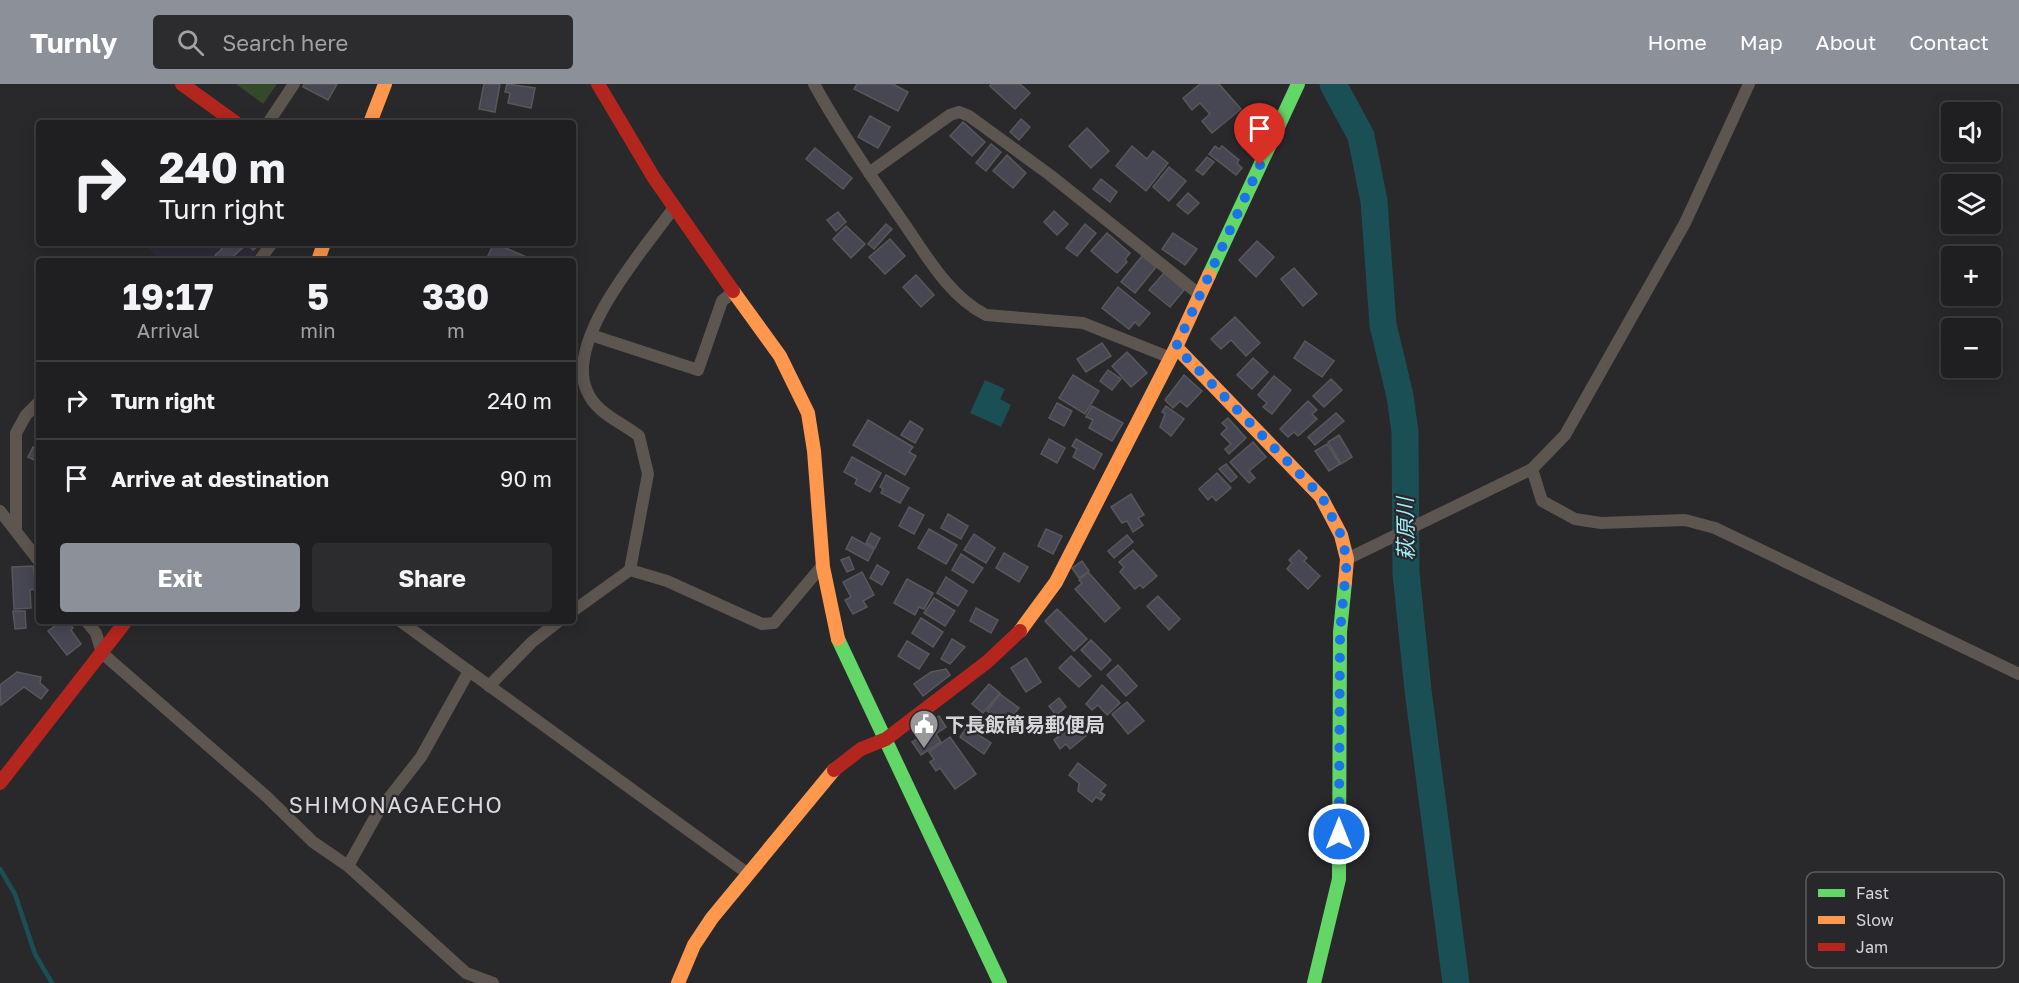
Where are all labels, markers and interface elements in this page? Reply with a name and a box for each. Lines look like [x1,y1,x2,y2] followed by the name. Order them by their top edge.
[153,15,573,69] search box
[30,26,117,59] text: Turnly
[174,26,207,59] icon: search
[222,29,348,56] text: Search here
[1647,29,1707,55] text: Home
[1740,29,1783,55] text: Map
[1816,29,1876,55] text: About
[1909,29,1989,55] text: Contact
[1941,102,2001,378] map controls
[1941,102,2001,162] button: sound
[1234,103,1285,165] pin
[1243,112,1276,145] icon: arrive
[159,142,285,192] text: 240 m
[60,144,138,222] icon: right
[1941,174,2001,234] button: layers
[159,193,285,225] text: Turn right
[1941,246,2001,306] button: +
[123,275,214,318] text: 19:17
[307,275,329,318] text: 5
[422,275,489,318] text: 330
[137,318,199,342] text: Arrival
[300,318,336,342] text: min
[447,318,465,342] text: m
[1941,318,2001,378] button: −
[60,384,93,417] icon: right
[111,387,215,414] text: Turn right
[487,387,552,414] text: 240 m
[60,462,93,495] icon: arrive
[111,465,329,492] text: Arrive at destination
[500,465,552,492] text: 90 m
[1391,495,1419,561] water label: 萩原川
[60,543,300,612] button: Exit
[312,543,552,612] button: Share
[908,708,940,750] public building icon: 下長飯簡易郵便局
[945,712,1105,736] place label: 下長飯簡易郵便局
[289,791,503,818] district label: SHIMONAGAECHO
[1307,802,1371,866] position arrow
[1806,872,2004,968] legend
[1856,883,1889,903] text: Fast
[1856,910,1894,930] text: Slow
[1856,937,1888,957] text: Jam

